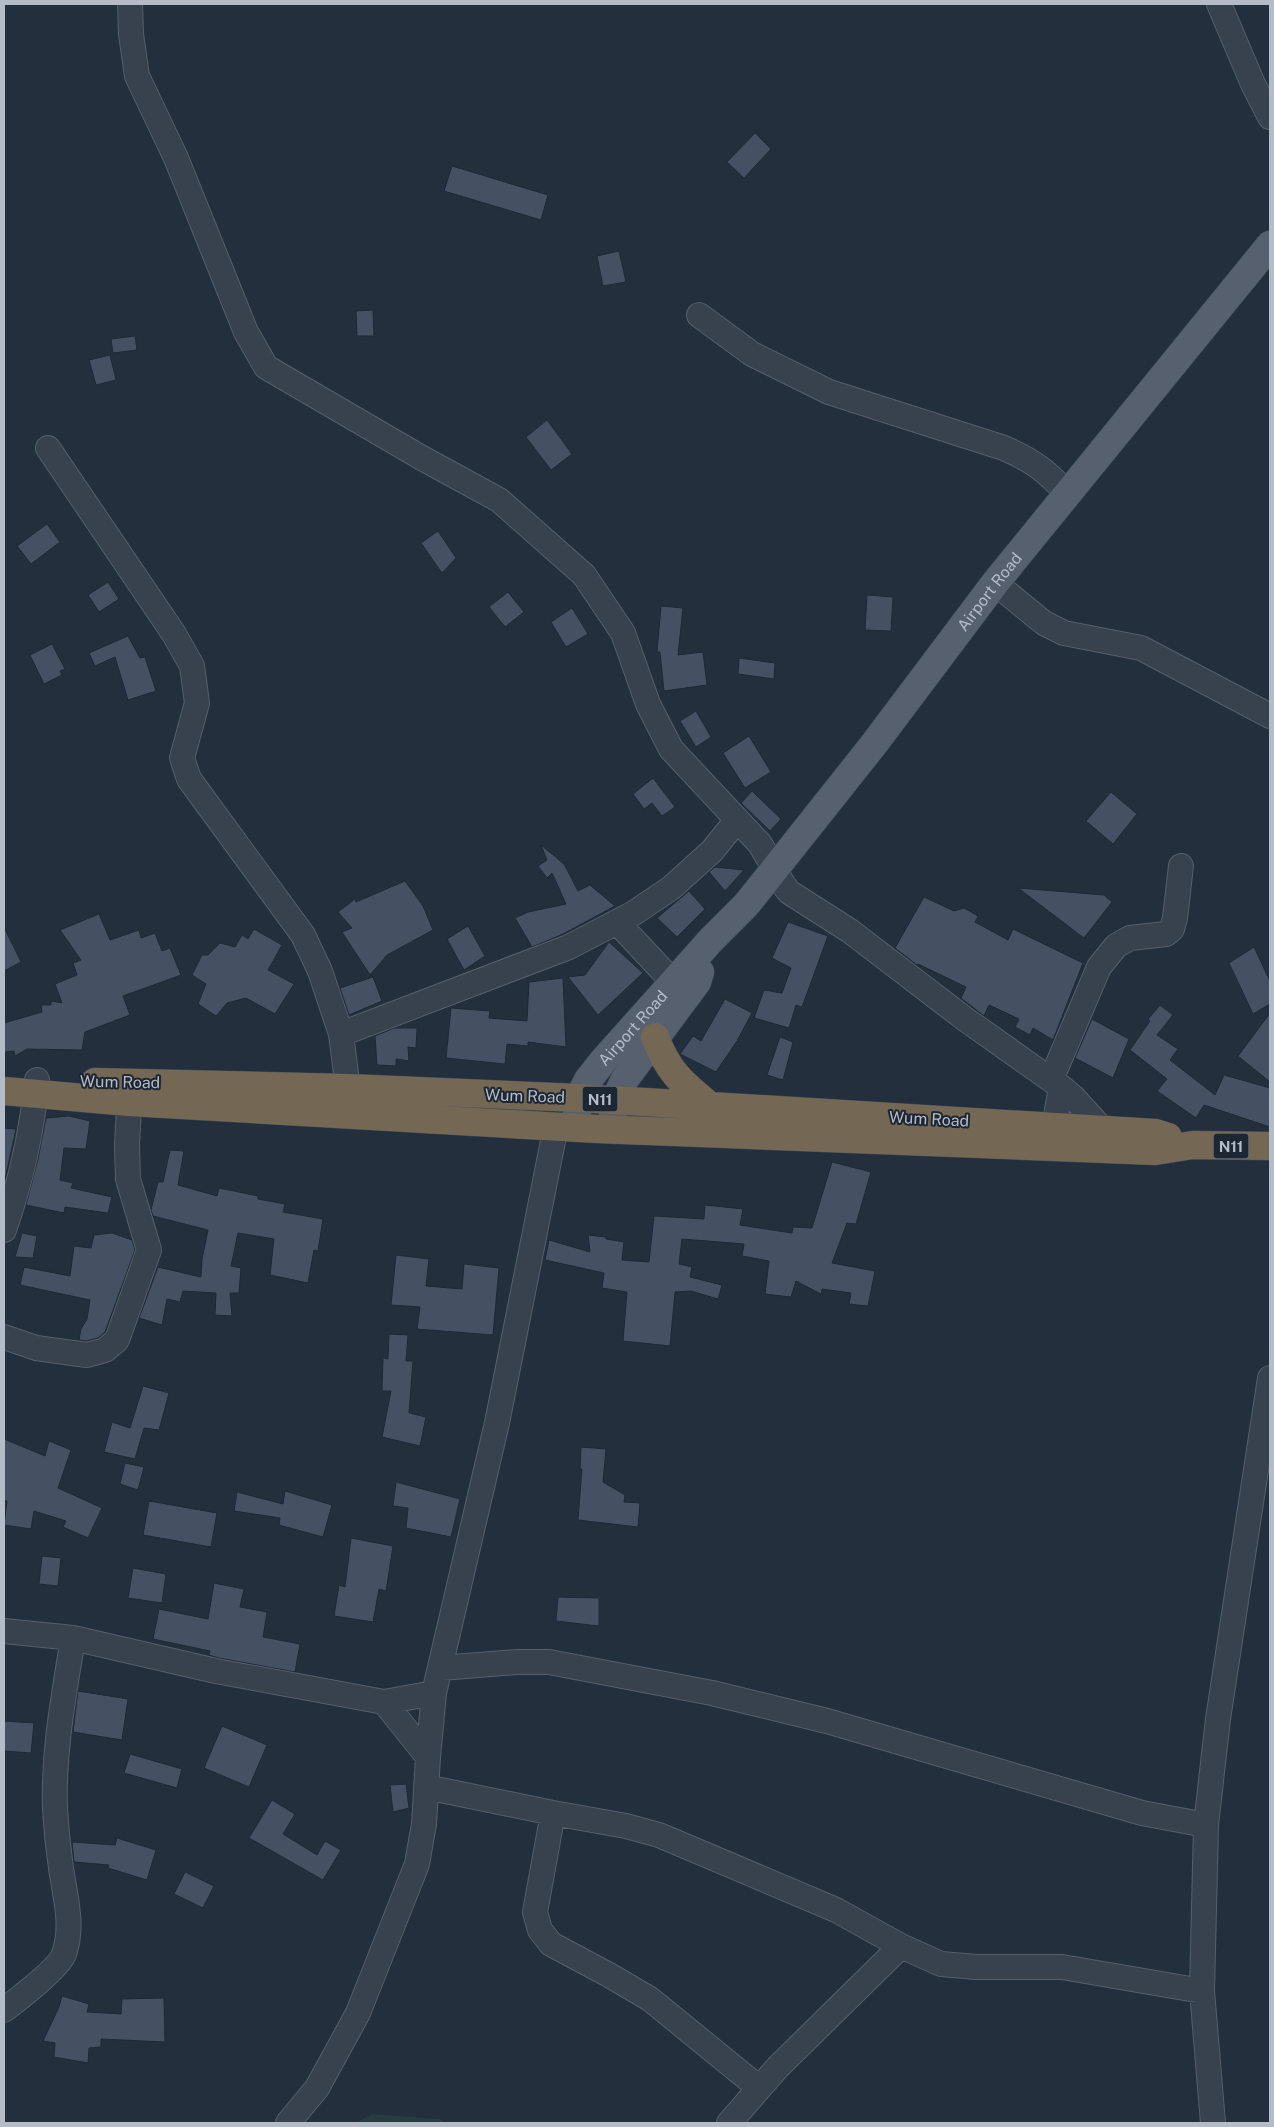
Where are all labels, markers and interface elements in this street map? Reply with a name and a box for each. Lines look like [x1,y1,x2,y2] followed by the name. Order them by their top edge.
[953,548,1026,635] street label: Airport Road
[594,986,671,1069] street label: Airport Road
[80,1072,160,1092] street label: Wum Road
[485,1085,565,1107] street label: Wum Road
[582,1086,618,1112] road number: N11
[888,1107,970,1131] street label: Wum Road
[1214,1134,1248,1158] road number: N11

